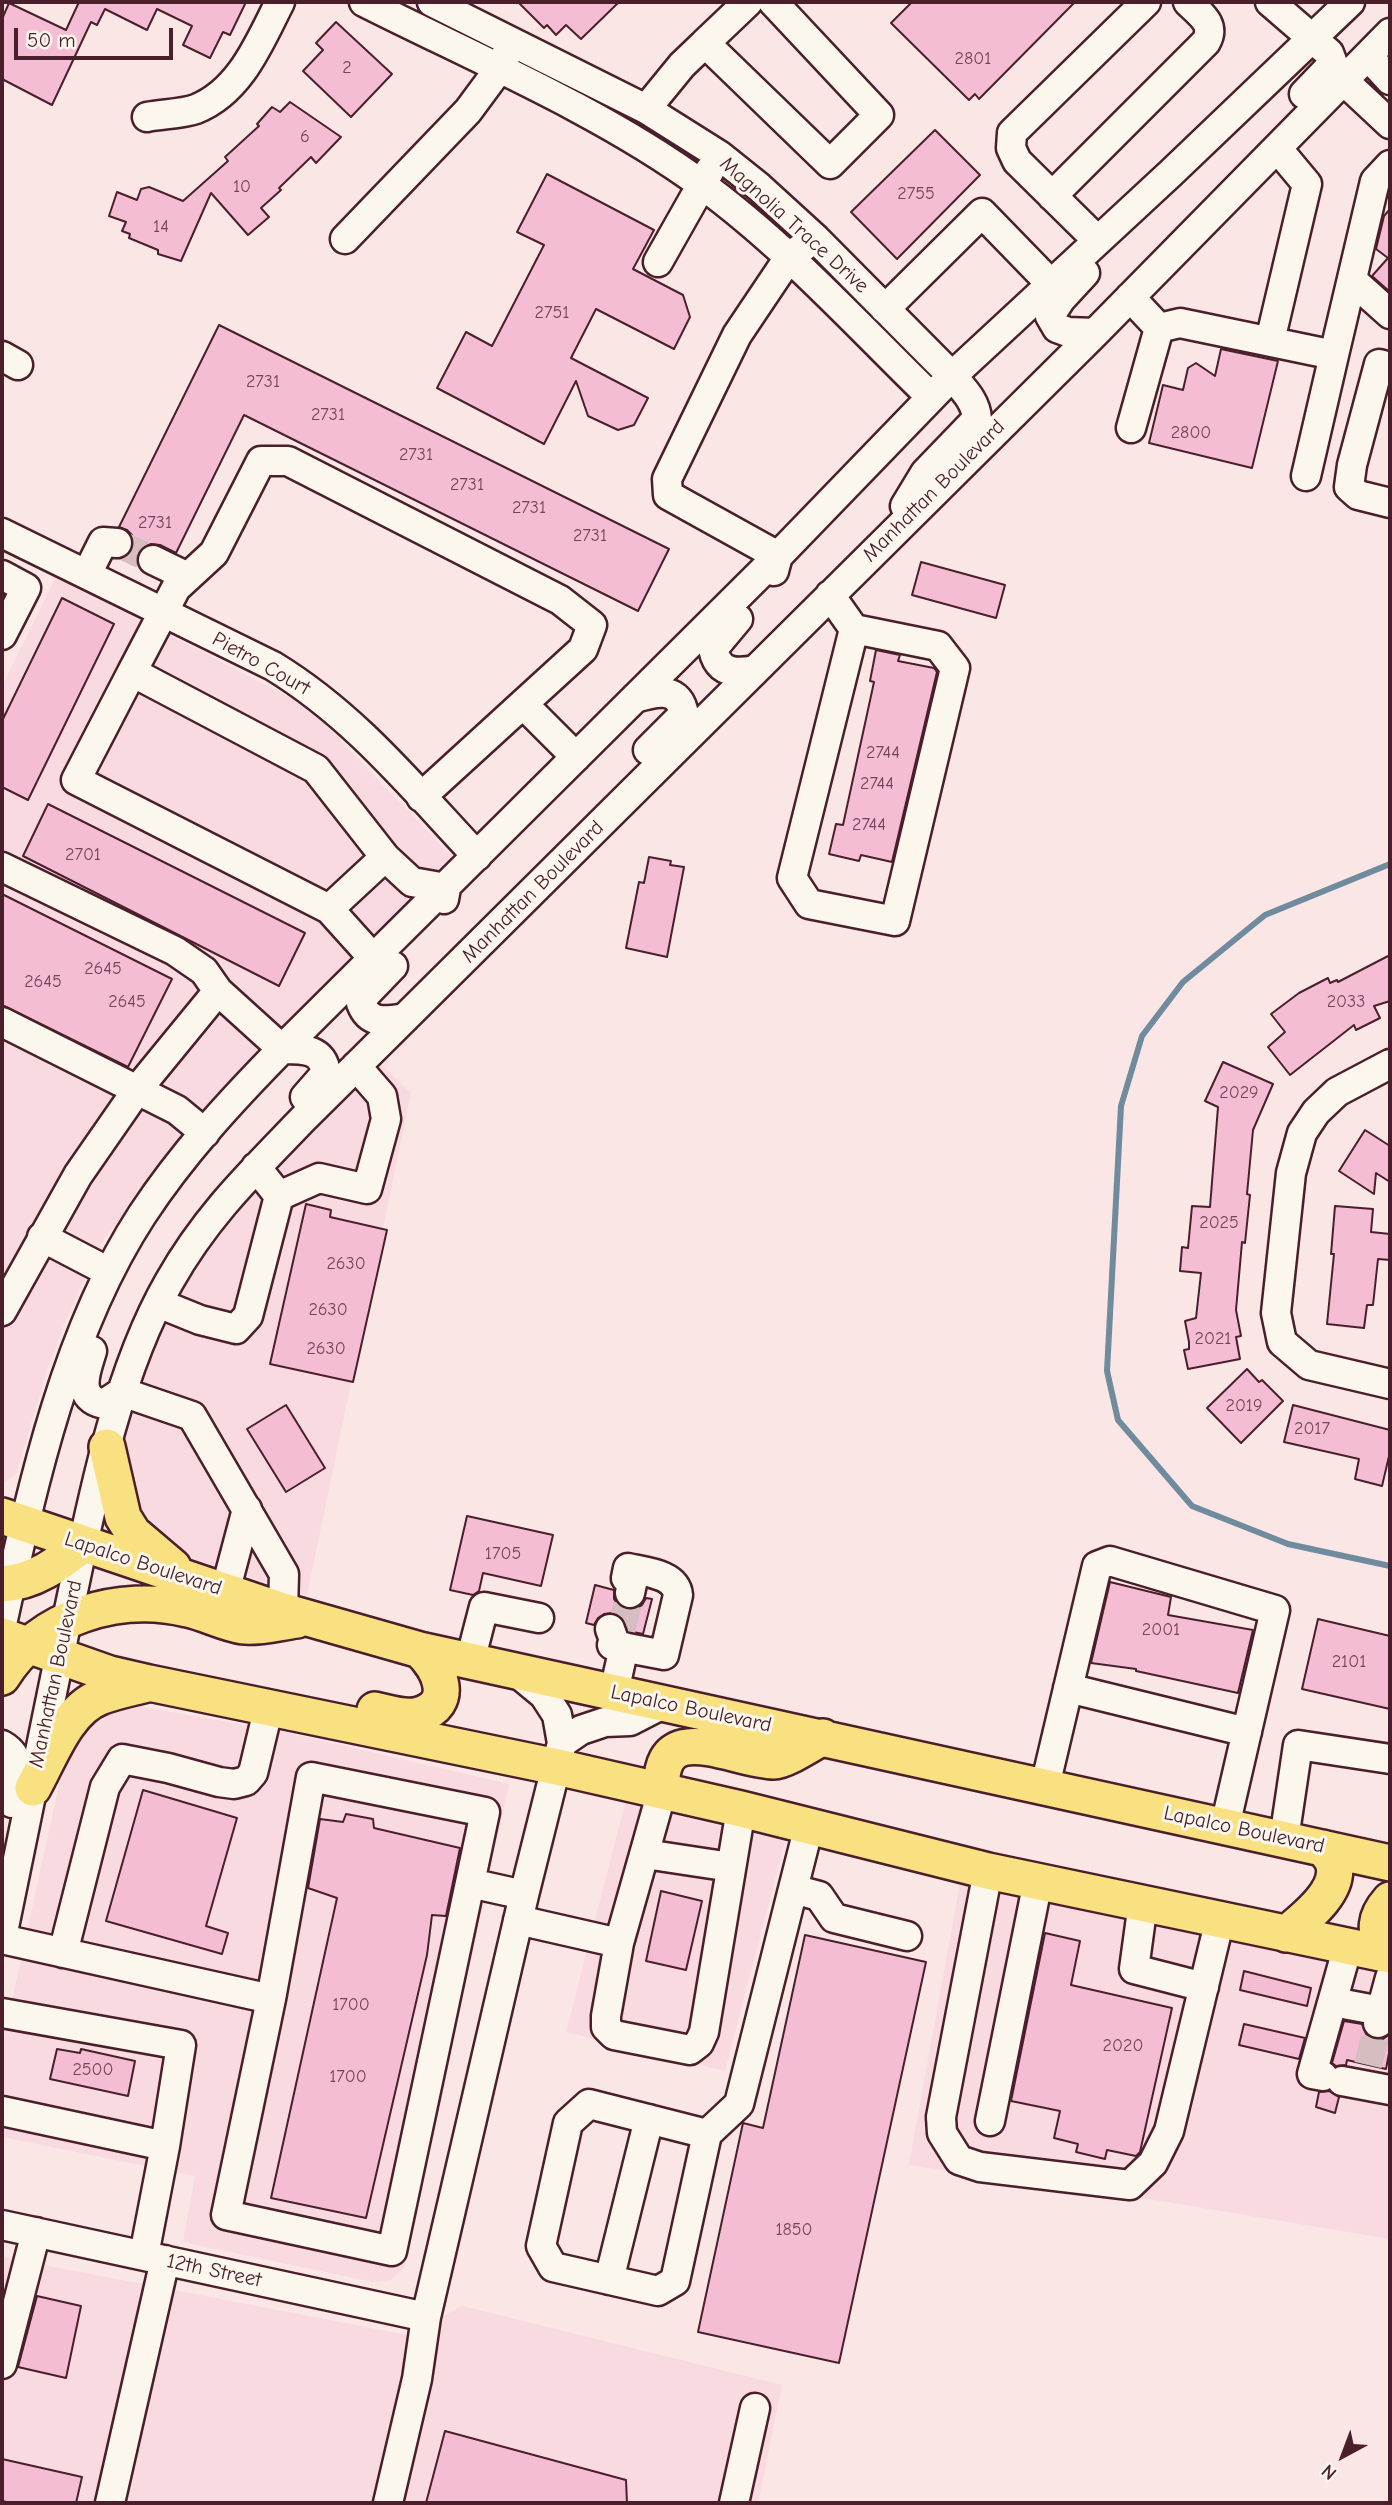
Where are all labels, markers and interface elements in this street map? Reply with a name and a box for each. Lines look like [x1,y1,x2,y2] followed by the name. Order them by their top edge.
[18,14,177,58] scale bar
[27,28,76,52] text: 50 m
[955,48,991,70] house number: 2801
[342,57,352,79] house number: 2
[300,126,310,148] house number: 6
[714,151,874,299] street label: Magnolia Trace Drive
[233,176,251,198] house number: 10
[897,183,935,205] house number: 2755
[153,216,169,238] house number: 14
[535,302,569,324] house number: 2751
[246,371,280,393] house number: 2731
[311,404,345,426] house number: 2731
[858,415,1010,567] street label: Manhattan Boulevard
[1171,422,1211,444] house number: 2800
[399,444,433,466] house number: 2731
[450,474,484,496] house number: 2731
[512,497,546,519] house number: 2731
[138,512,172,534] house number: 2731
[573,525,607,547] house number: 2731
[208,627,314,701] street label: Pietro Court
[866,742,900,764] house number: 2744
[860,773,894,795] house number: 2744
[852,814,886,836] house number: 2744
[457,816,609,968] street label: Manhattan Boulevard
[65,844,101,866] house number: 2701
[84,958,122,980] house number: 2645
[24,971,62,993] house number: 2645
[108,991,146,1013] house number: 2645
[1327,991,1365,1013] house number: 2033
[1219,1082,1259,1104] house number: 2029
[1199,1212,1239,1234] house number: 2025
[326,1253,366,1275] house number: 2630
[308,1299,348,1321] house number: 2630
[1195,1328,1231,1350] house number: 2021
[306,1338,346,1360] house number: 2630
[1225,1395,1263,1417] house number: 2019
[1294,1418,1330,1440] house number: 2017
[61,1527,225,1601] street label: Lapalco Boulevard
[485,1543,521,1565] house number: 1705
[24,1578,88,1770] street label: Manhattan Boulevard
[1142,1619,1180,1641] house number: 2001
[1332,1651,1366,1673] house number: 2101
[608,1680,774,1738] street label: Lapalco Boulevard
[1161,1801,1327,1859] street label: Lapalco Boulevard
[332,1994,370,2016] house number: 1700
[1103,2035,1143,2057] house number: 2020
[72,2059,114,2081] house number: 2500
[329,2066,367,2088] house number: 1700
[775,2219,813,2241] house number: 1850
[164,2249,264,2293] street label: 12th Street
[1308,2421,1378,2491] north arrow
[1317,2459,1341,2484] text: N

